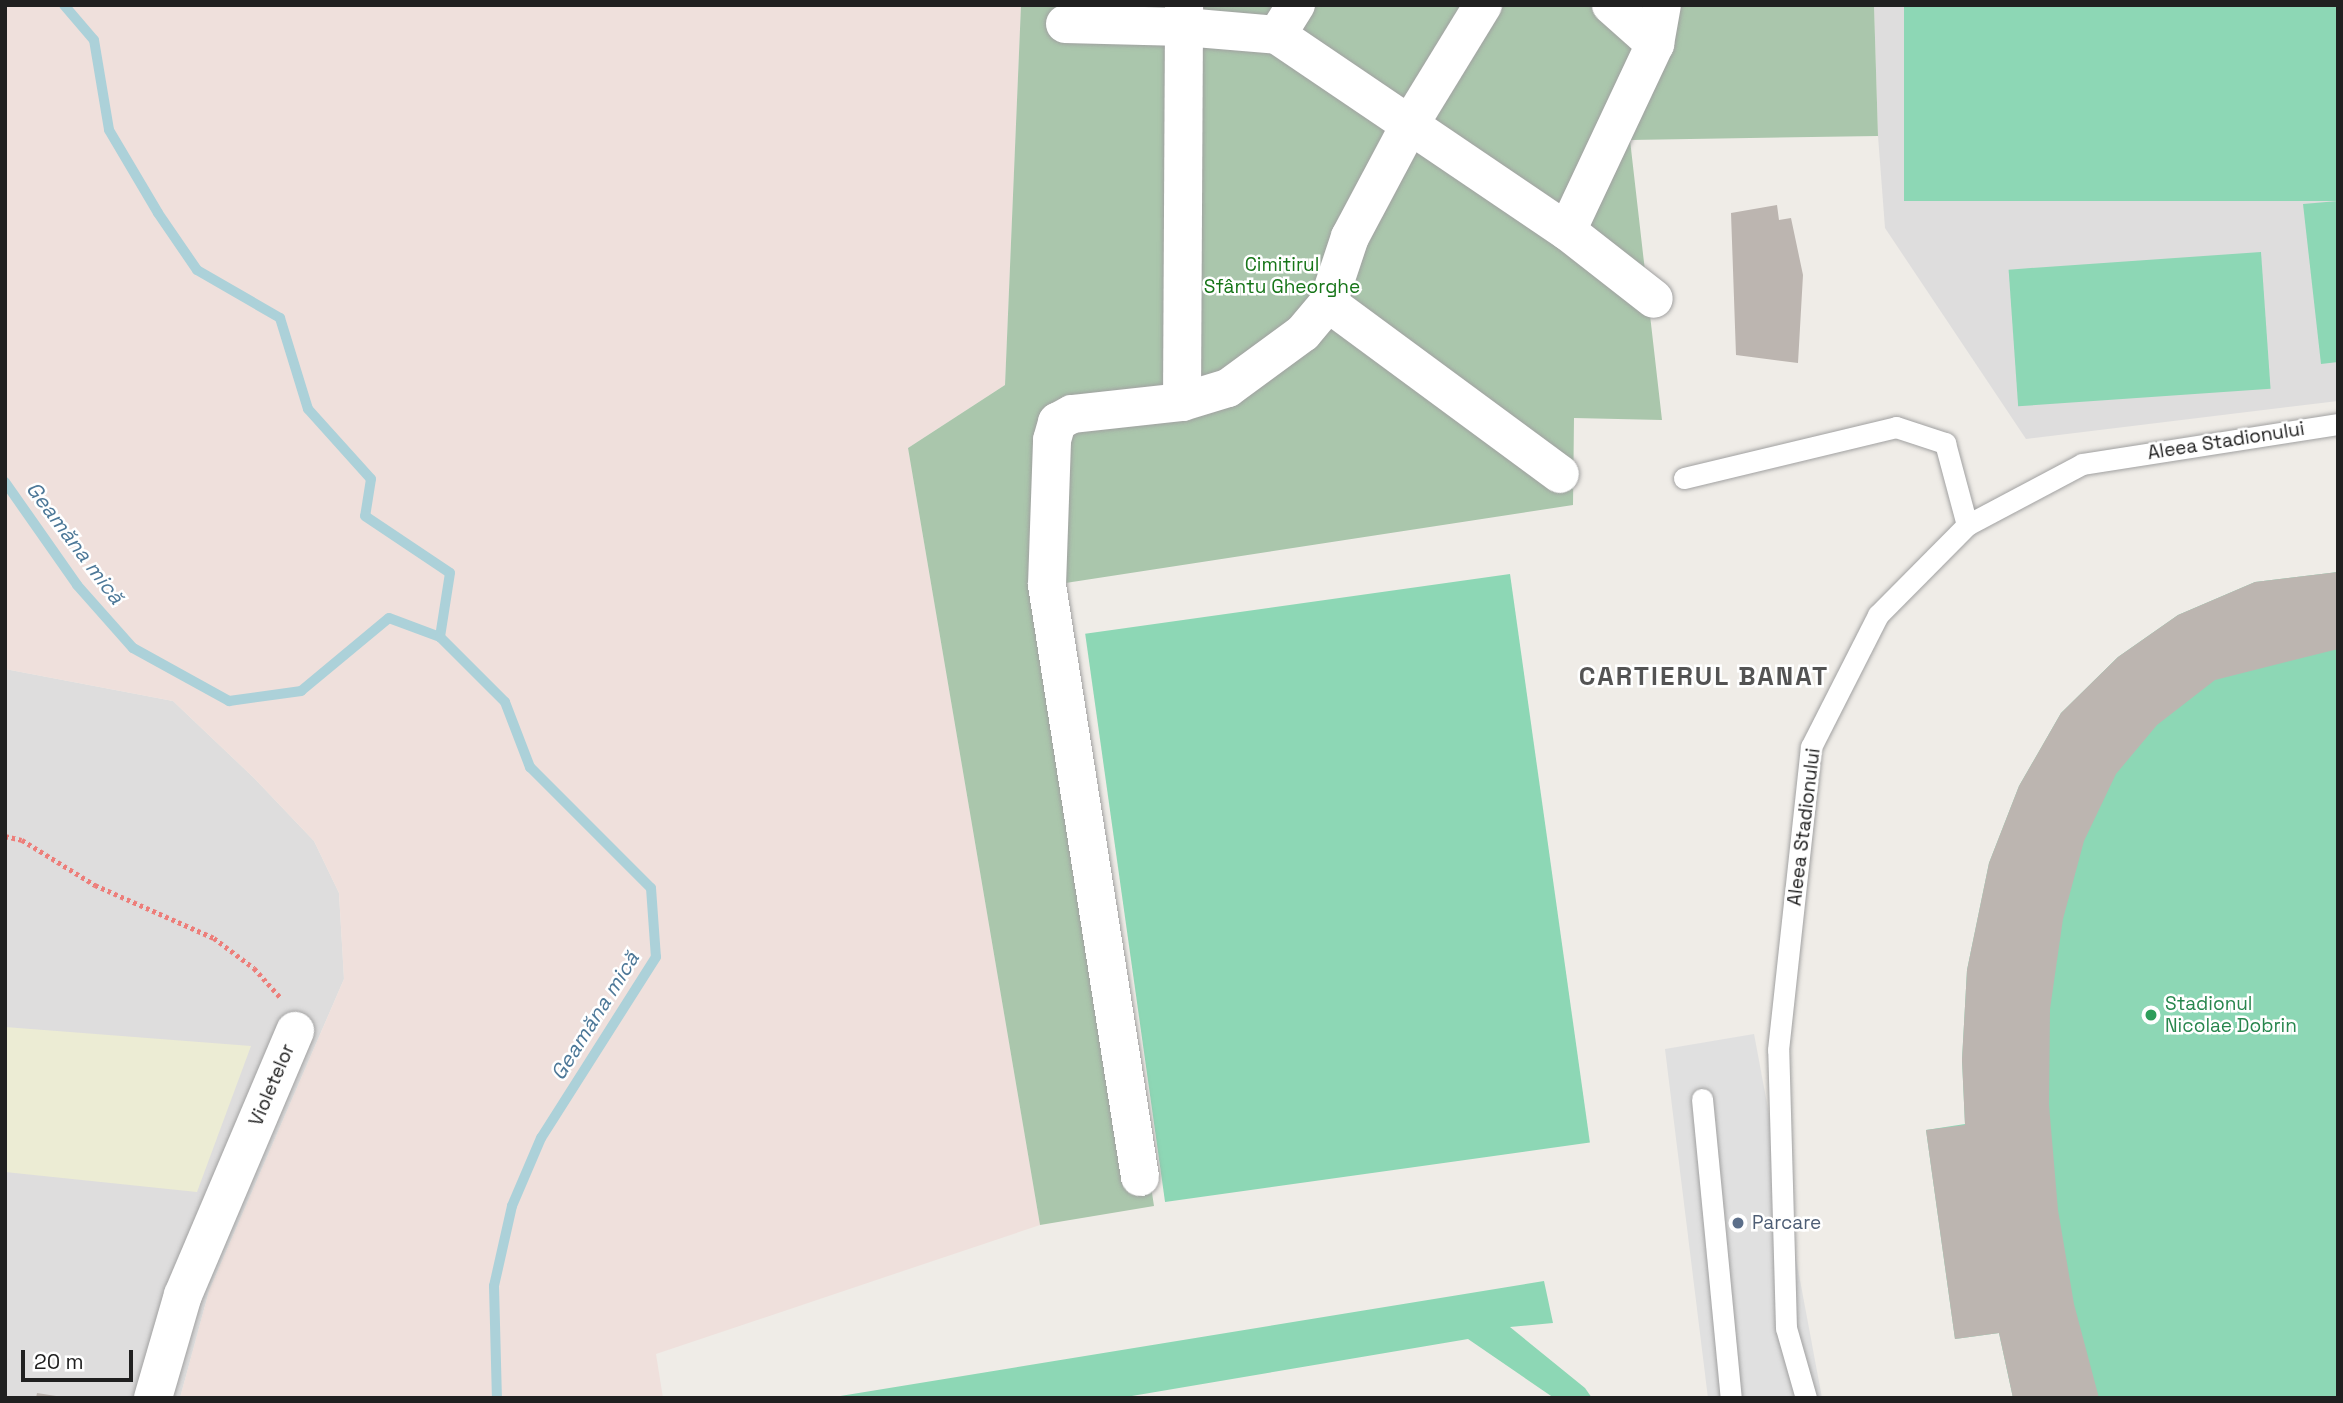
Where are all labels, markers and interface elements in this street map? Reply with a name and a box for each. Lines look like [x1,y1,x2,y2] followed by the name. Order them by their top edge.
[1204,254,1360,298] park label: Cimitirul Sfântu Gheorghe
[2146,417,2306,465] street label: Aleea Stadionului
[21,477,129,609] water label: Geamăna mică
[1580,661,1828,693] district label: CARTIERUL BANAT
[1783,747,1825,907] street label: Aleea Stadionului
[545,947,645,1085] water label: Geamăna mică
[2165,993,2297,1037] place label: Stadionul Nicolae Dobrin
[2143,1007,2159,1023] marker: Stadionul Nicolae Dobrin
[245,1041,299,1129] street label: Violetelor
[1752,1212,1821,1234] place label: Parcare
[1730,1215,1746,1231] marker: Parcare
[24,1336,136,1380] scale bar
[34,1348,84,1375] text: 20 m

